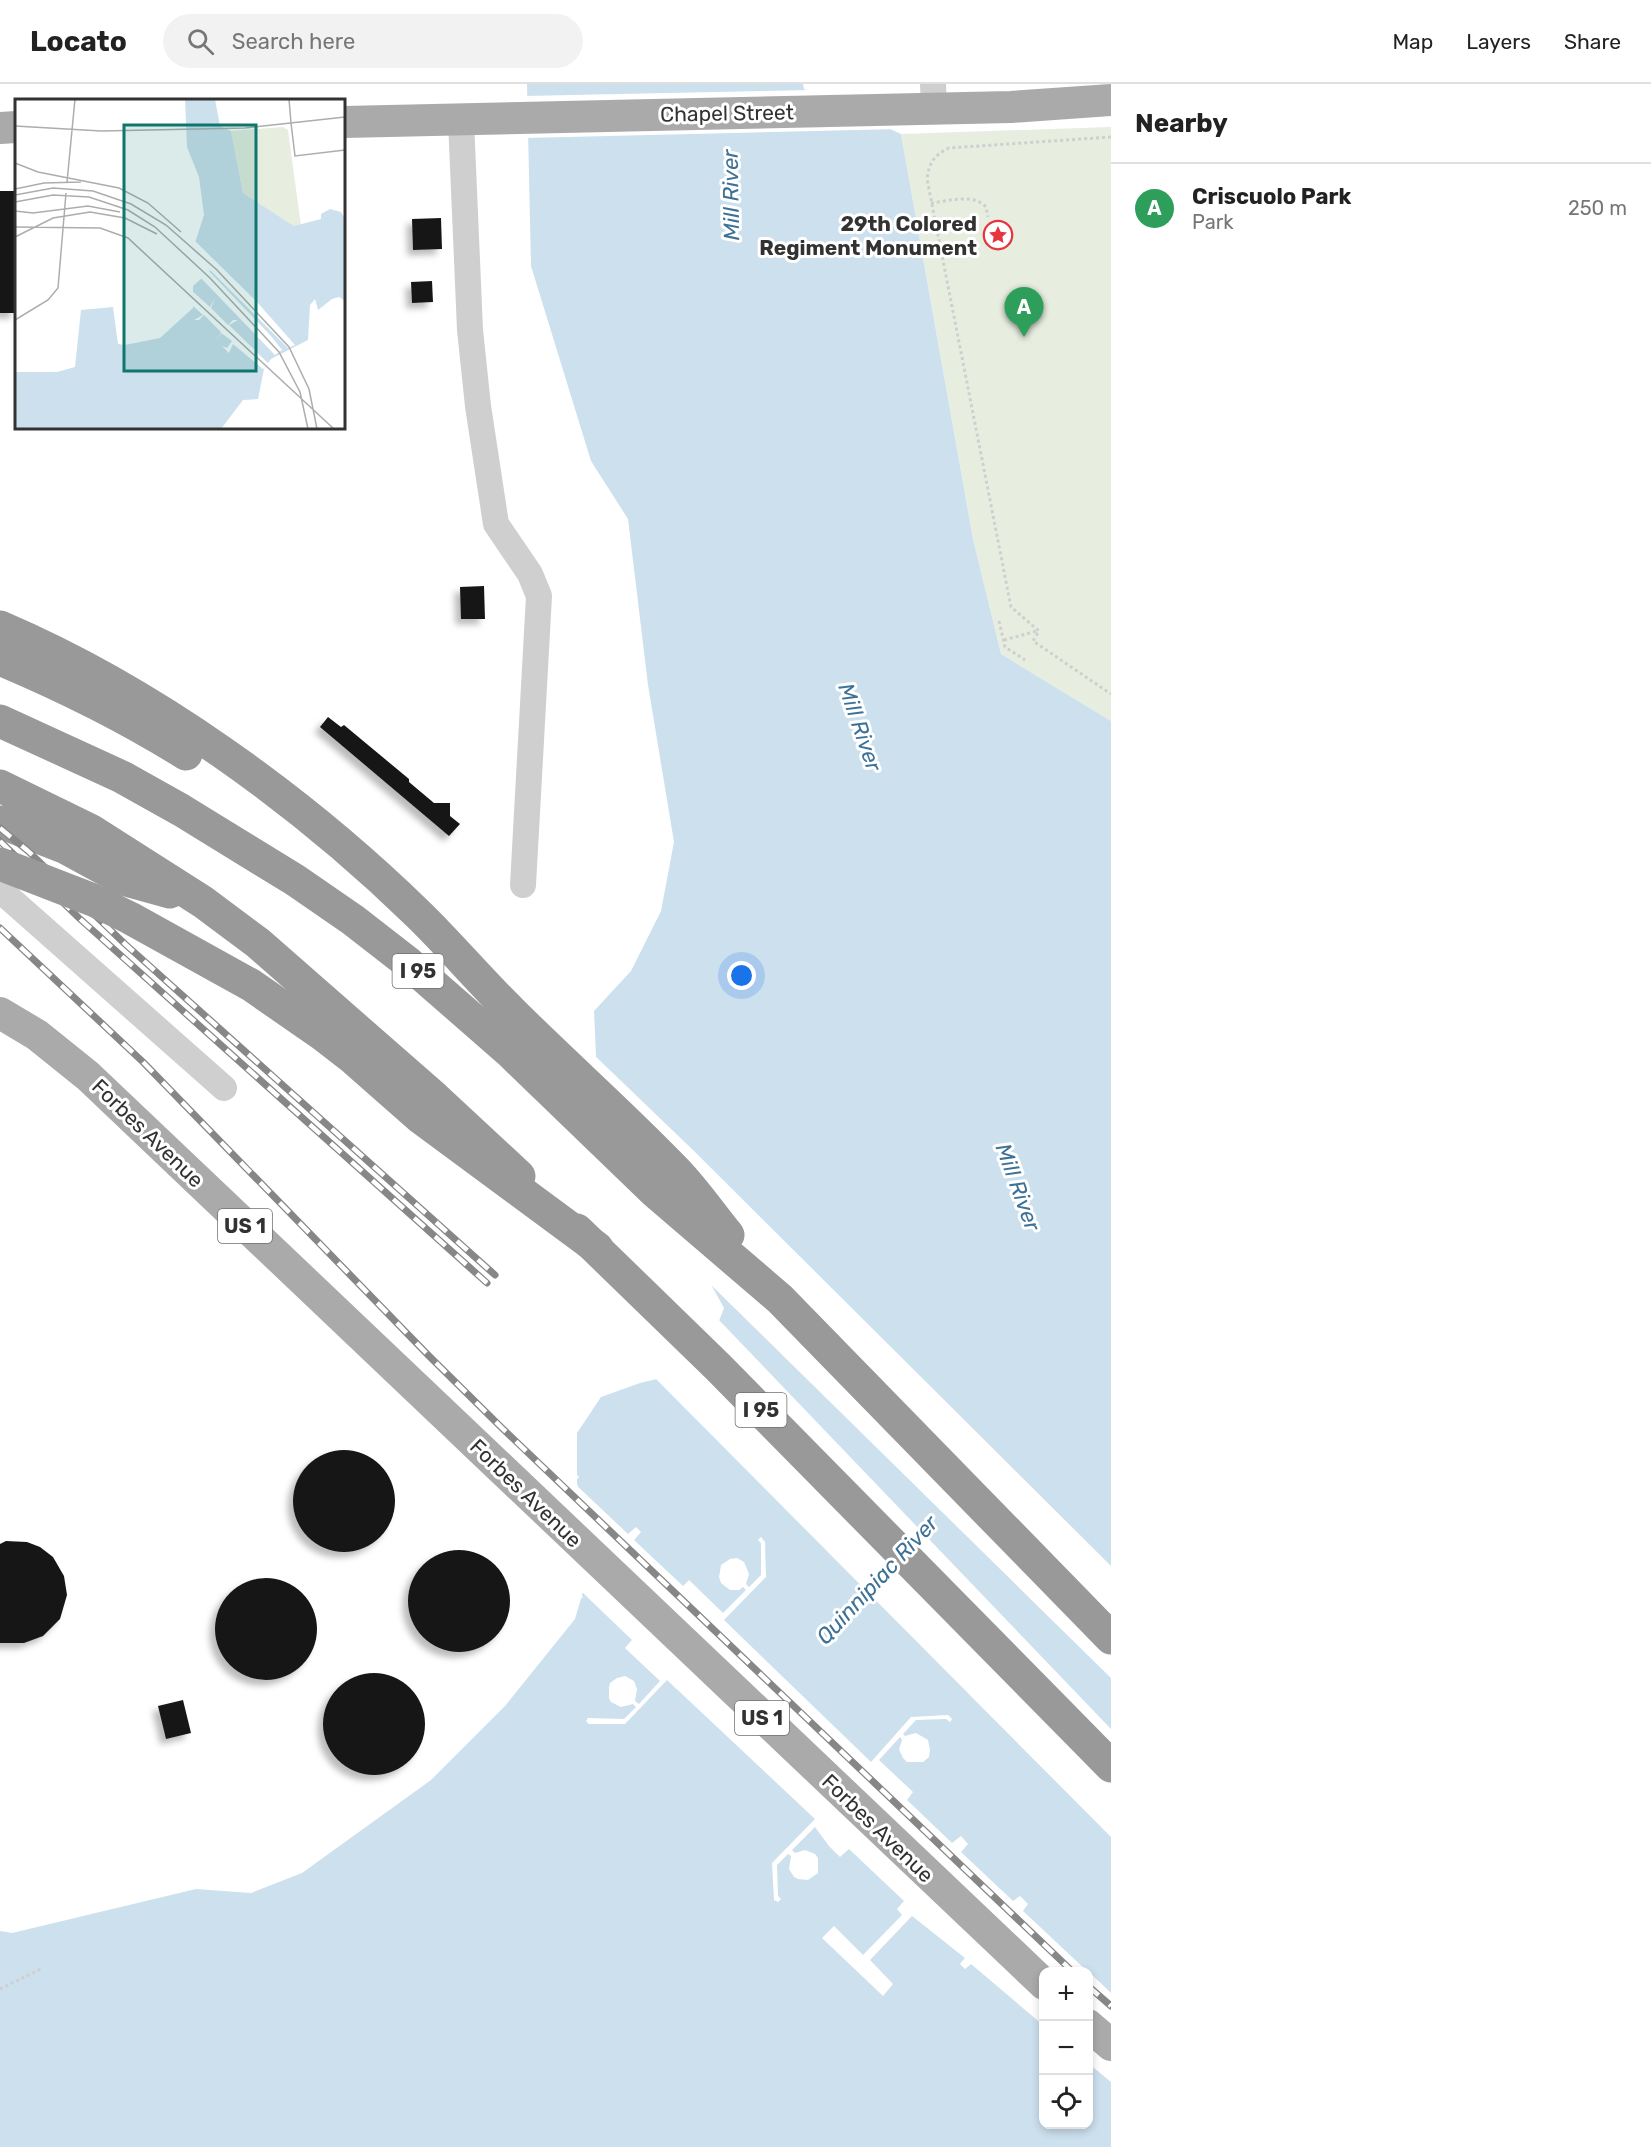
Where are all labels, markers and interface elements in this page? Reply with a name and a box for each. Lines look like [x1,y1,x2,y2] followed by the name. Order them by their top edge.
[163,14,583,68] search box
[30,25,127,58] text: Locato
[184,25,217,58] icon: search
[232,28,355,55] text: Search here
[1392,29,1433,54] text: Map
[1466,29,1531,54] text: Layers
[1564,29,1621,54] text: Share
[15,99,345,429] inset map
[660,99,794,127] street label: Chapel Street
[1135,108,1228,139] text: Nearby
[717,148,745,241] water label: Mill River
[1192,183,1351,210] text: Criscuolo Park
[1147,196,1162,220] text: A
[1568,196,1627,220] text: 250 m
[1192,210,1234,234] text: Park
[759,211,977,260] place label: 29th Colored Regiment Monument
[982,219,1014,251] place icon: 29th Colored Regiment Monument
[1004,288,1044,337] pin: A
[832,679,888,776] water label: Mill River
[392,954,444,988] road number: I 95
[727,961,756,990] your location
[87,1074,209,1192] street label: Forbes Avenue
[990,1139,1047,1236] water label: Mill River
[218,1209,272,1243] road number: US 1
[736,1393,786,1427] road number: I 95
[465,1434,587,1552] street label: Forbes Avenue
[810,1509,945,1650] water label: Quinnipiac River
[735,1701,789,1735] road number: US 1
[817,1769,939,1887] street label: Forbes Avenue
[1039,1967,1093,2129] map controls
[1039,1967,1093,2021] button: +
[1039,2021,1093,2075] button: −
[1039,2075,1093,2129] button: locate

